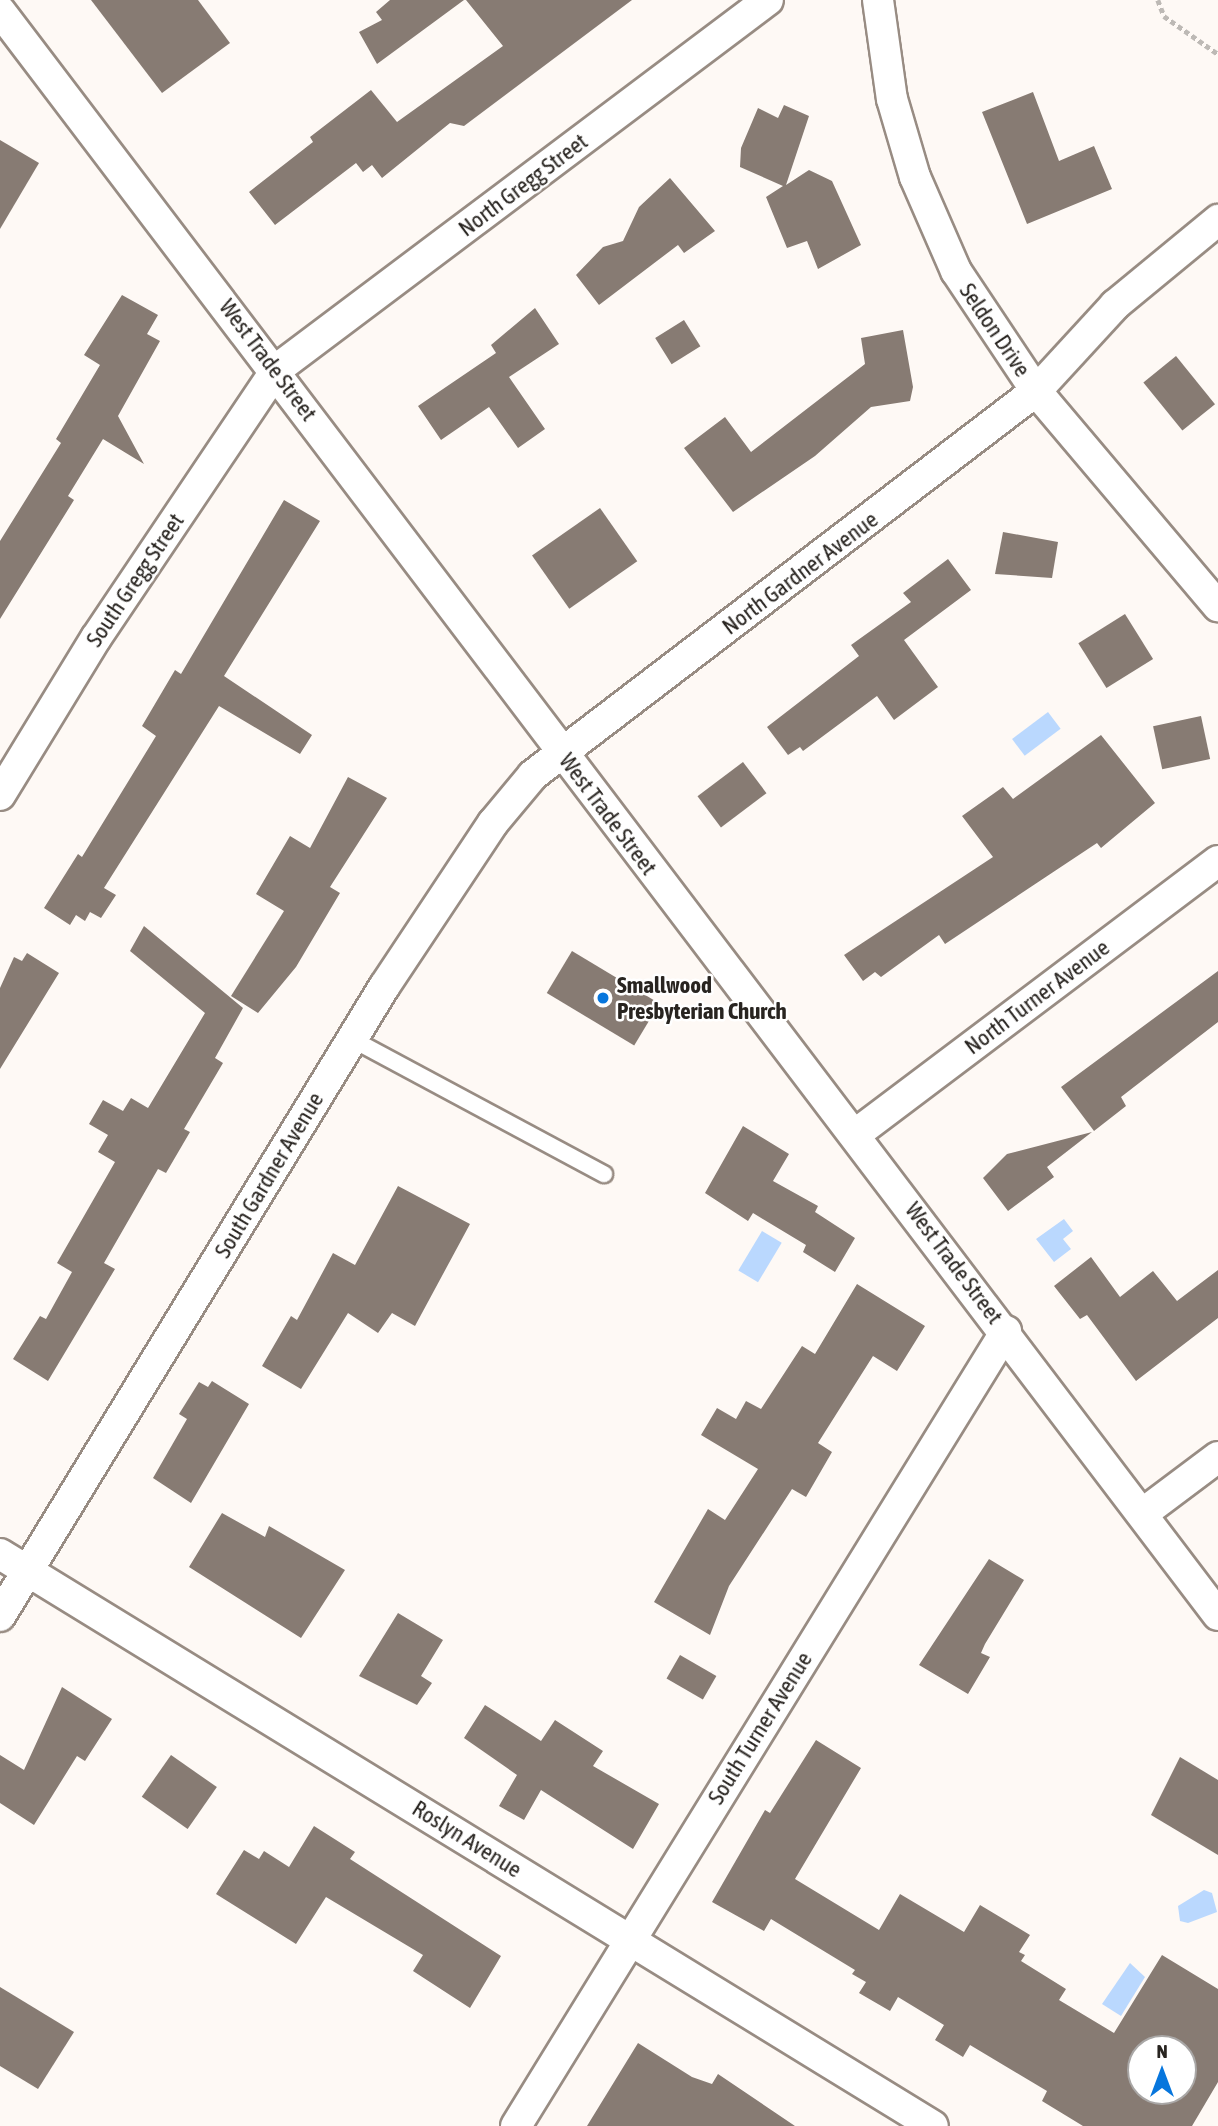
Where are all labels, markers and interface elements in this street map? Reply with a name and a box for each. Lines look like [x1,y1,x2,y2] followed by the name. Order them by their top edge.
[453,128,593,242] street label: North Gregg Street
[954,278,1036,382] street label: Seldon Drive
[213,294,323,426] street label: West Trade Street
[717,506,883,640] street label: North Gardner Avenue
[80,508,190,652] street label: South Gregg Street
[553,748,663,880] street label: West Trade Street
[959,934,1115,1060] street label: North Turner Avenue
[617,971,787,1025] place label: Smallwood Presbyterian Church
[595,990,611,1006] marker: Smallwood Presbyterian Church
[209,1087,329,1263] street label: South Gardner Avenue
[899,1197,1009,1329] street label: West Trade Street
[702,1647,818,1809] street label: South Turner Avenue
[407,1795,527,1883] street label: Roslyn Avenue
[1127,2035,1197,2105] north arrow
[1156,2040,1168,2062] text: N

